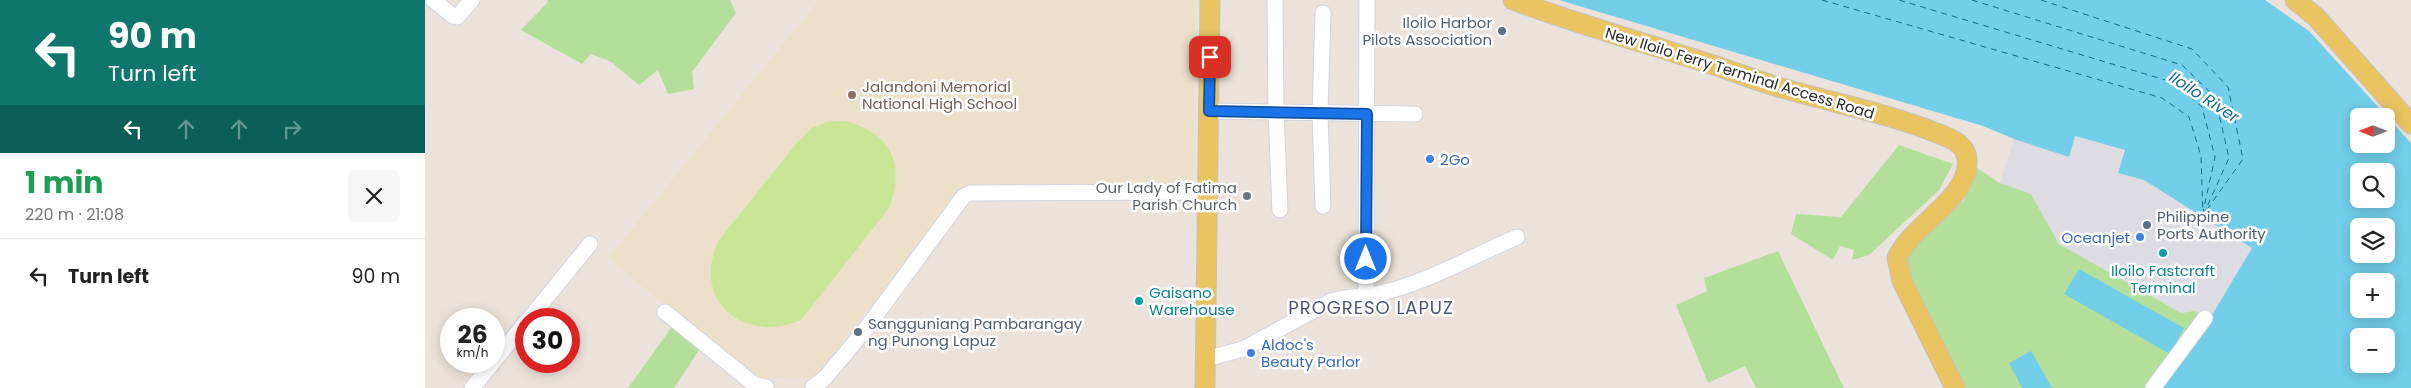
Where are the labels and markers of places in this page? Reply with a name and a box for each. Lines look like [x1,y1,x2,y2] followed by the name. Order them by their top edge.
[1362,12,1492,50] place label: Iloilo Harbor Pilots Association
[1496,25,1508,37] marker: Iloilo Harbor Pilots Association
[1189,36,1231,78] pin
[862,76,1017,114] place label: Jalandoni Memorial National High School
[846,89,858,101] marker: Jalandoni Memorial National High School
[1440,149,1470,170] place label: 2Go
[1424,153,1436,165] marker: 2Go
[1096,177,1237,215] place label: Our Lady of Fatima Parish Church
[1241,190,1253,202] marker: Our Lady of Fatima Parish Church
[2157,206,2266,244] place label: Philippine Ports Authority
[2141,219,2153,231] marker: Philippine Ports Authority
[2062,227,2130,248] place label: Oceanjet
[2134,231,2146,243] marker: Oceanjet
[2157,247,2169,259] marker: Iloilo Fastcraft Terminal
[2111,260,2215,298] place label: Iloilo Fastcraft Terminal
[1149,282,1235,320] place label: Gaisano Warehouse
[1133,295,1145,307] marker: Gaisano Warehouse
[868,313,1083,351] place label: Sangguniang Pambarangay ng Punong Lapuz
[852,326,864,338] marker: Sangguniang Pambarangay ng Punong Lapuz
[1261,334,1361,372] place label: Aldoc's Beauty Parlor
[1245,347,1257,359] marker: Aldoc's Beauty Parlor

